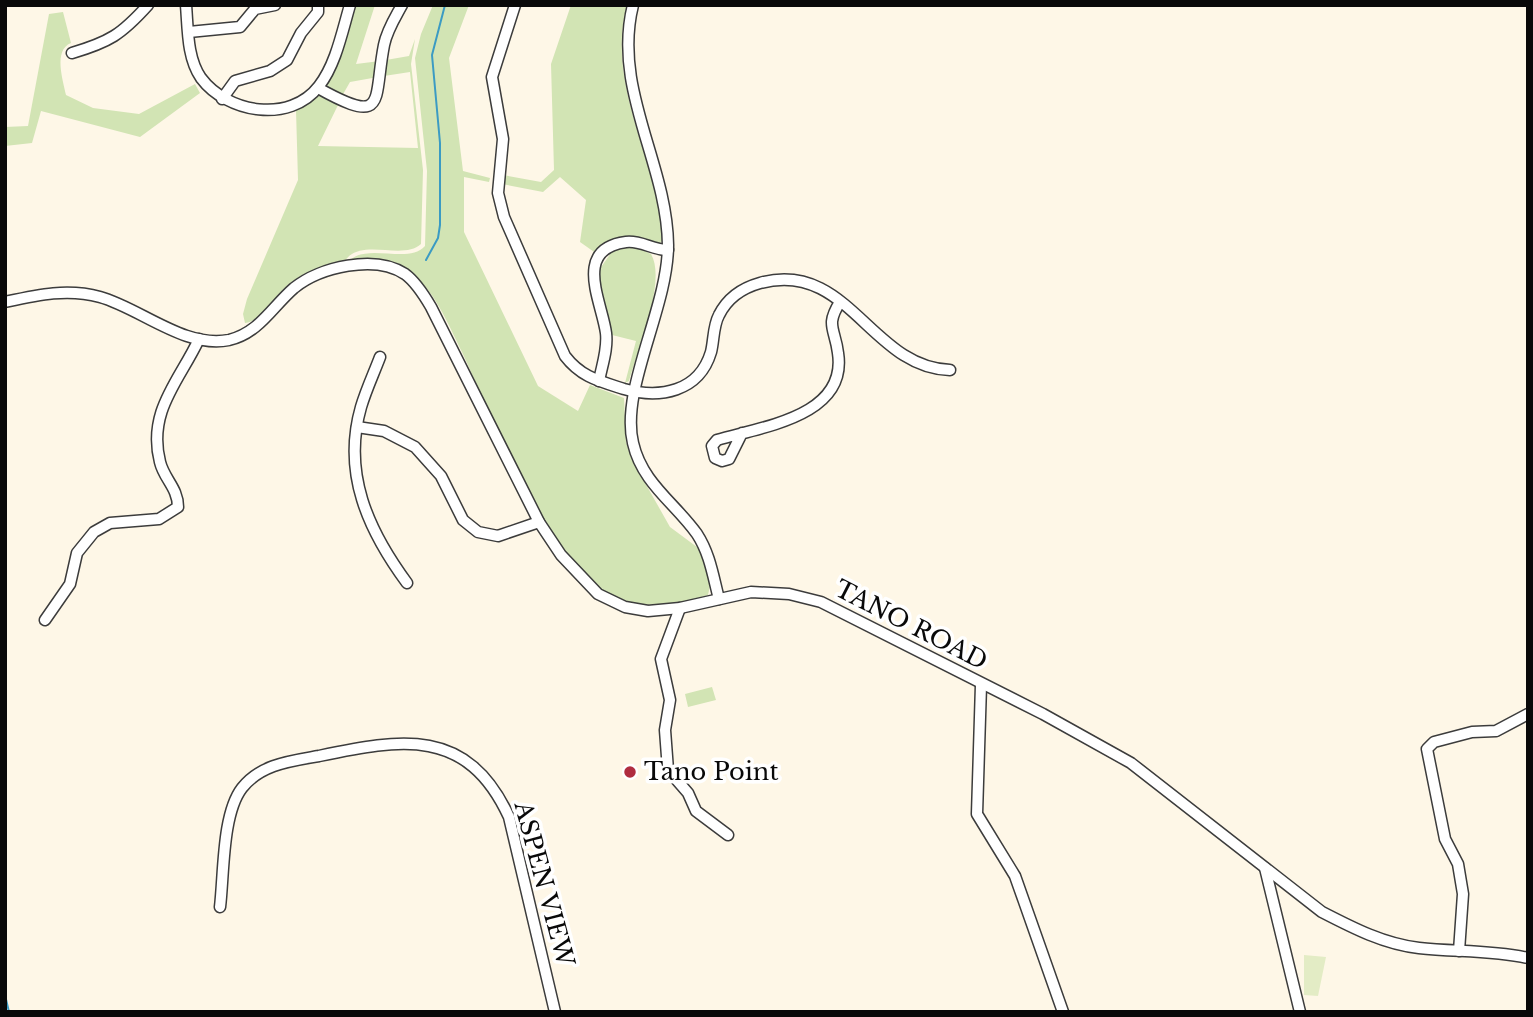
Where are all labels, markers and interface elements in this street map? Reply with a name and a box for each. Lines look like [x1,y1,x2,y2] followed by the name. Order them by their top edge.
[830,574,992,675] street label: TANO ROAD
[644,757,778,786] place label: Tano Point
[622,764,638,780] marker: Tano Point
[508,797,581,970] street label: ASPEN VIEW

